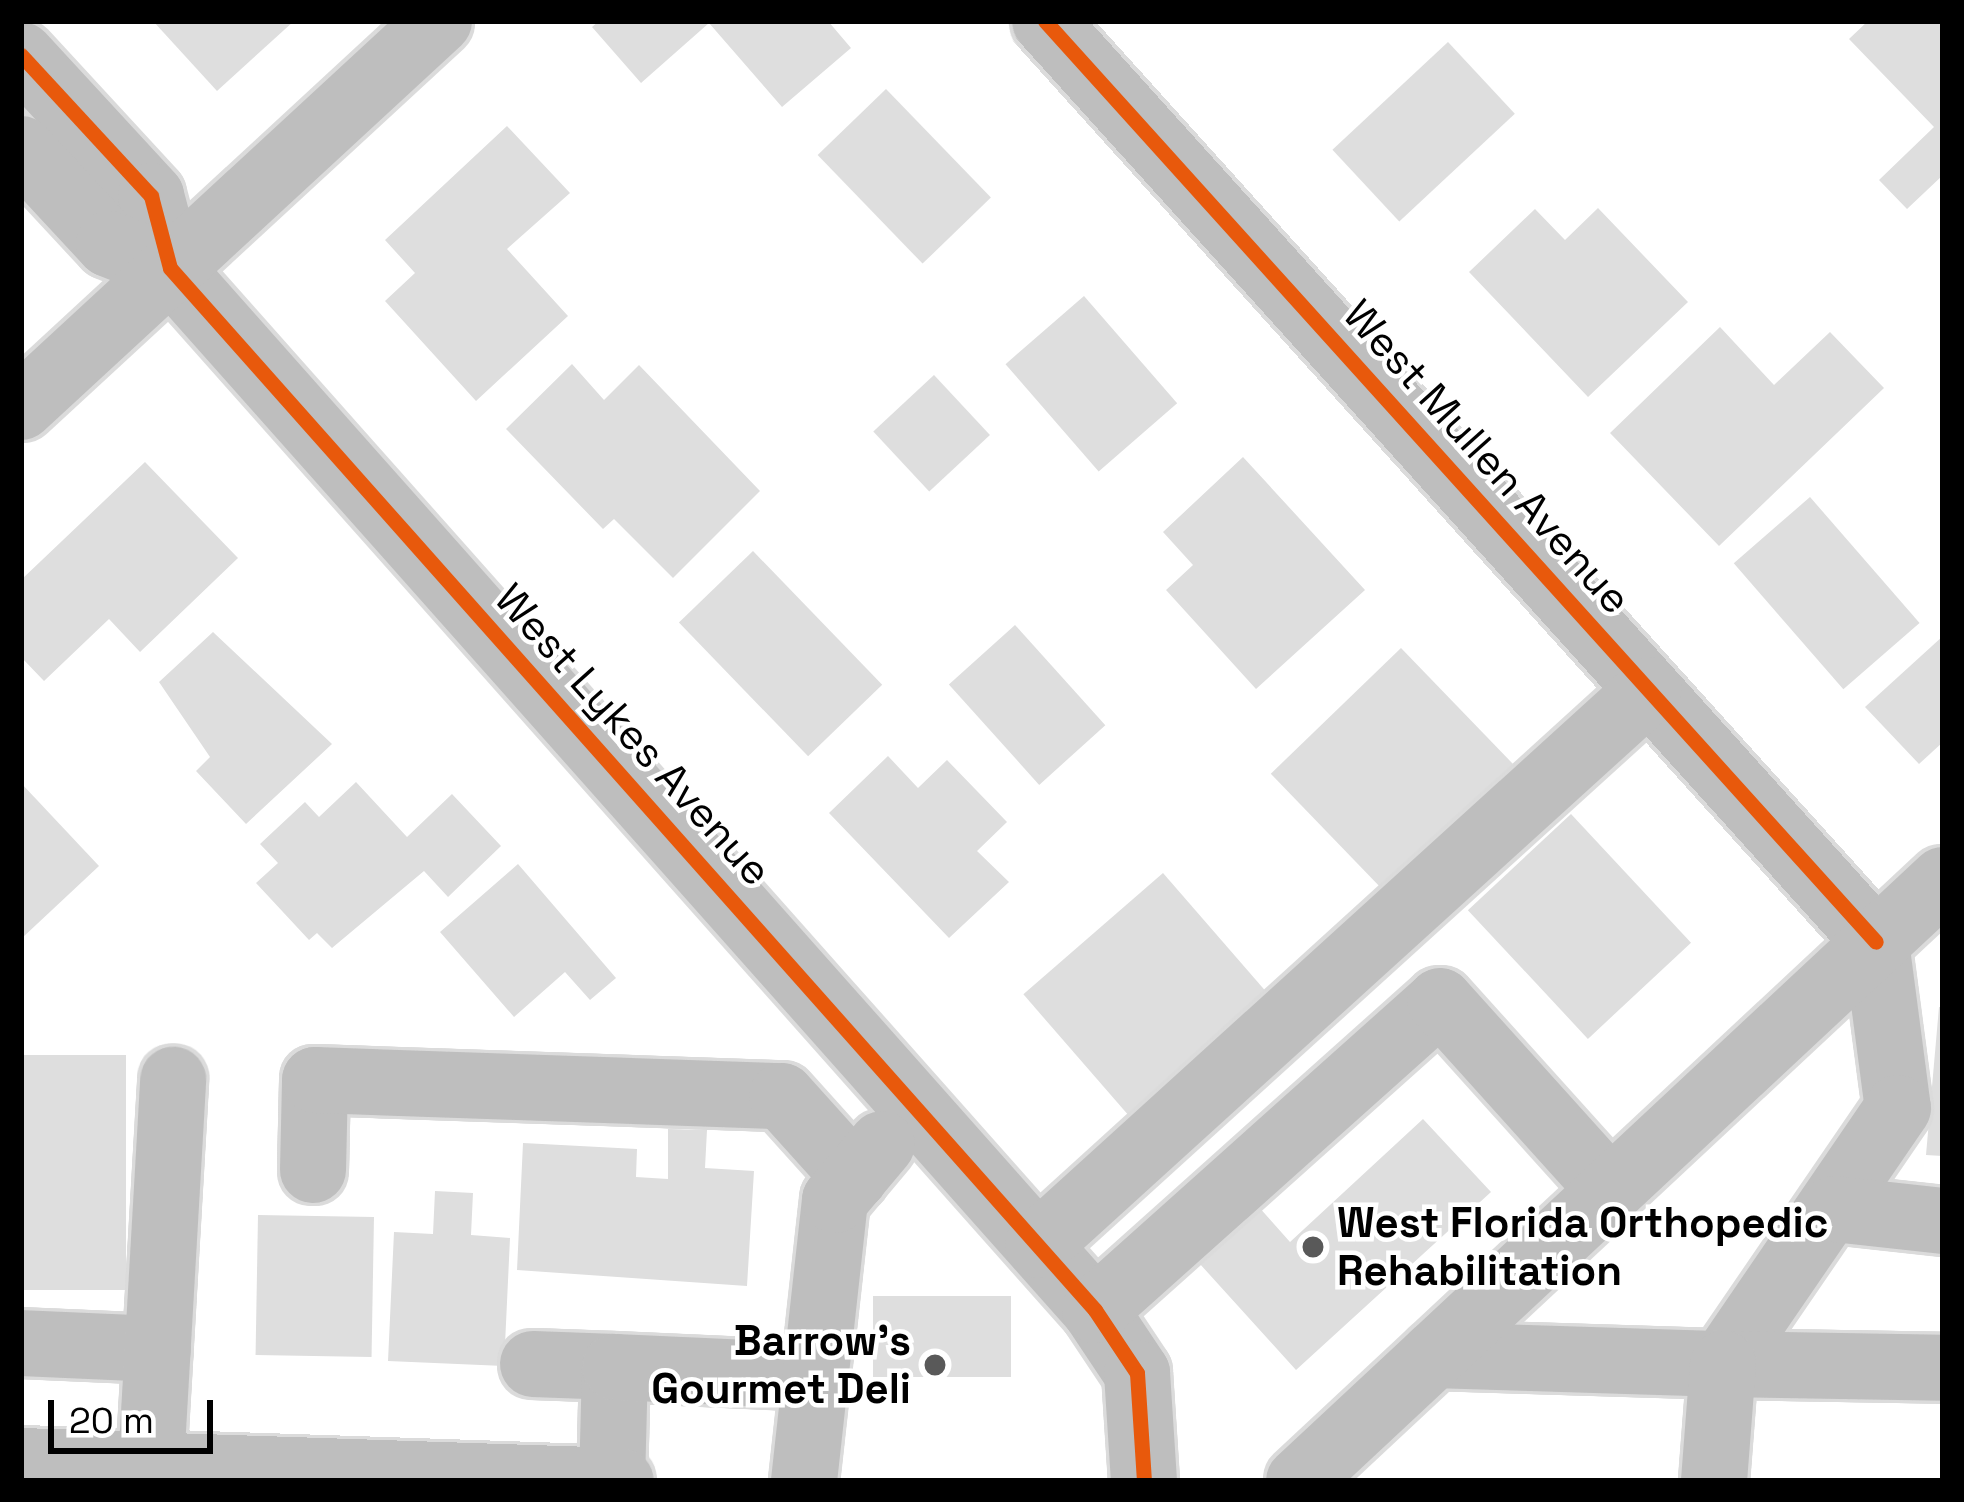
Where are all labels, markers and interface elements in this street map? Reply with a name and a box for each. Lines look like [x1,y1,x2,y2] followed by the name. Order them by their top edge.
[1333,290,1641,624] street label: West Mullen Avenue
[484,574,782,896] street label: West Lykes Avenue
[1337,1198,1828,1296] place label: West Florida Orthopedic Rehabilitation
[1300,1234,1326,1260] marker: West Florida Orthopedic Rehabilitation
[651,1316,911,1414] place label: Barrow's Gourmet Deli
[922,1352,948,1378] marker: Barrow's Gourmet Deli
[54,1376,219,1450] scale bar
[69,1398,154,1444] text: 20 m

